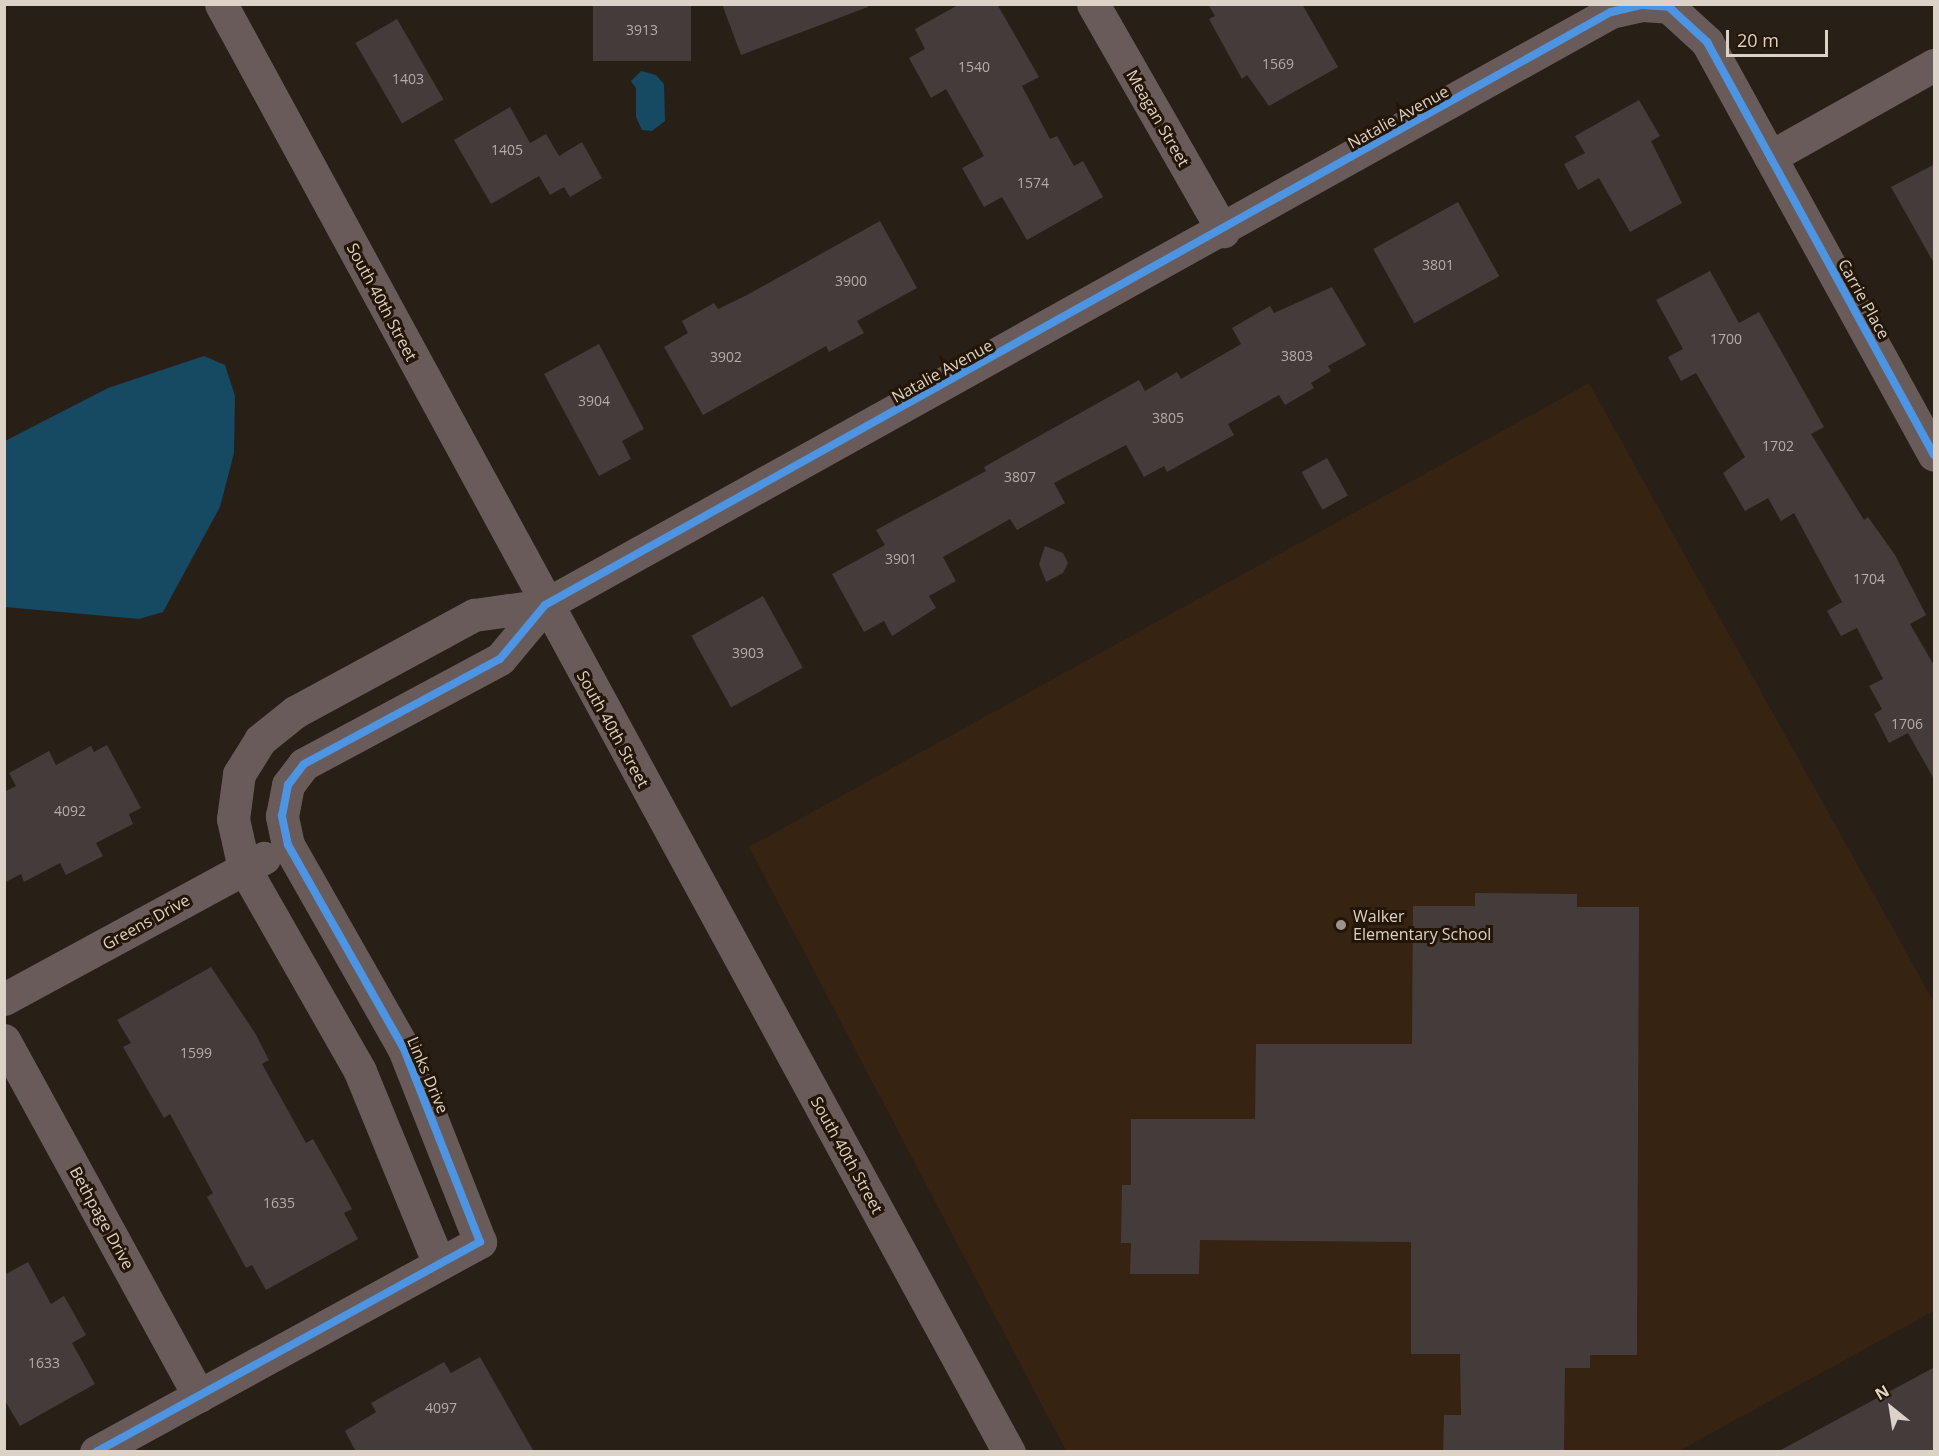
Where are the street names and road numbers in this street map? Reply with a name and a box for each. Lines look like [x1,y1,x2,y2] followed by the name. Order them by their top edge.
[1123,66,1193,170] street label: Meagan Street
[1344,81,1452,153] street label: Natalie Avenue
[343,240,421,364] street label: South 40th Street
[1834,256,1894,342] street label: Carrie Place
[888,335,996,407] street label: Natalie Avenue
[573,667,653,791] street label: South 40th Street
[99,890,193,954] street label: Greens Drive
[403,1034,453,1116] street label: Links Drive
[807,1093,887,1217] street label: South 40th Street
[66,1163,138,1273] street label: Bethpage Drive

